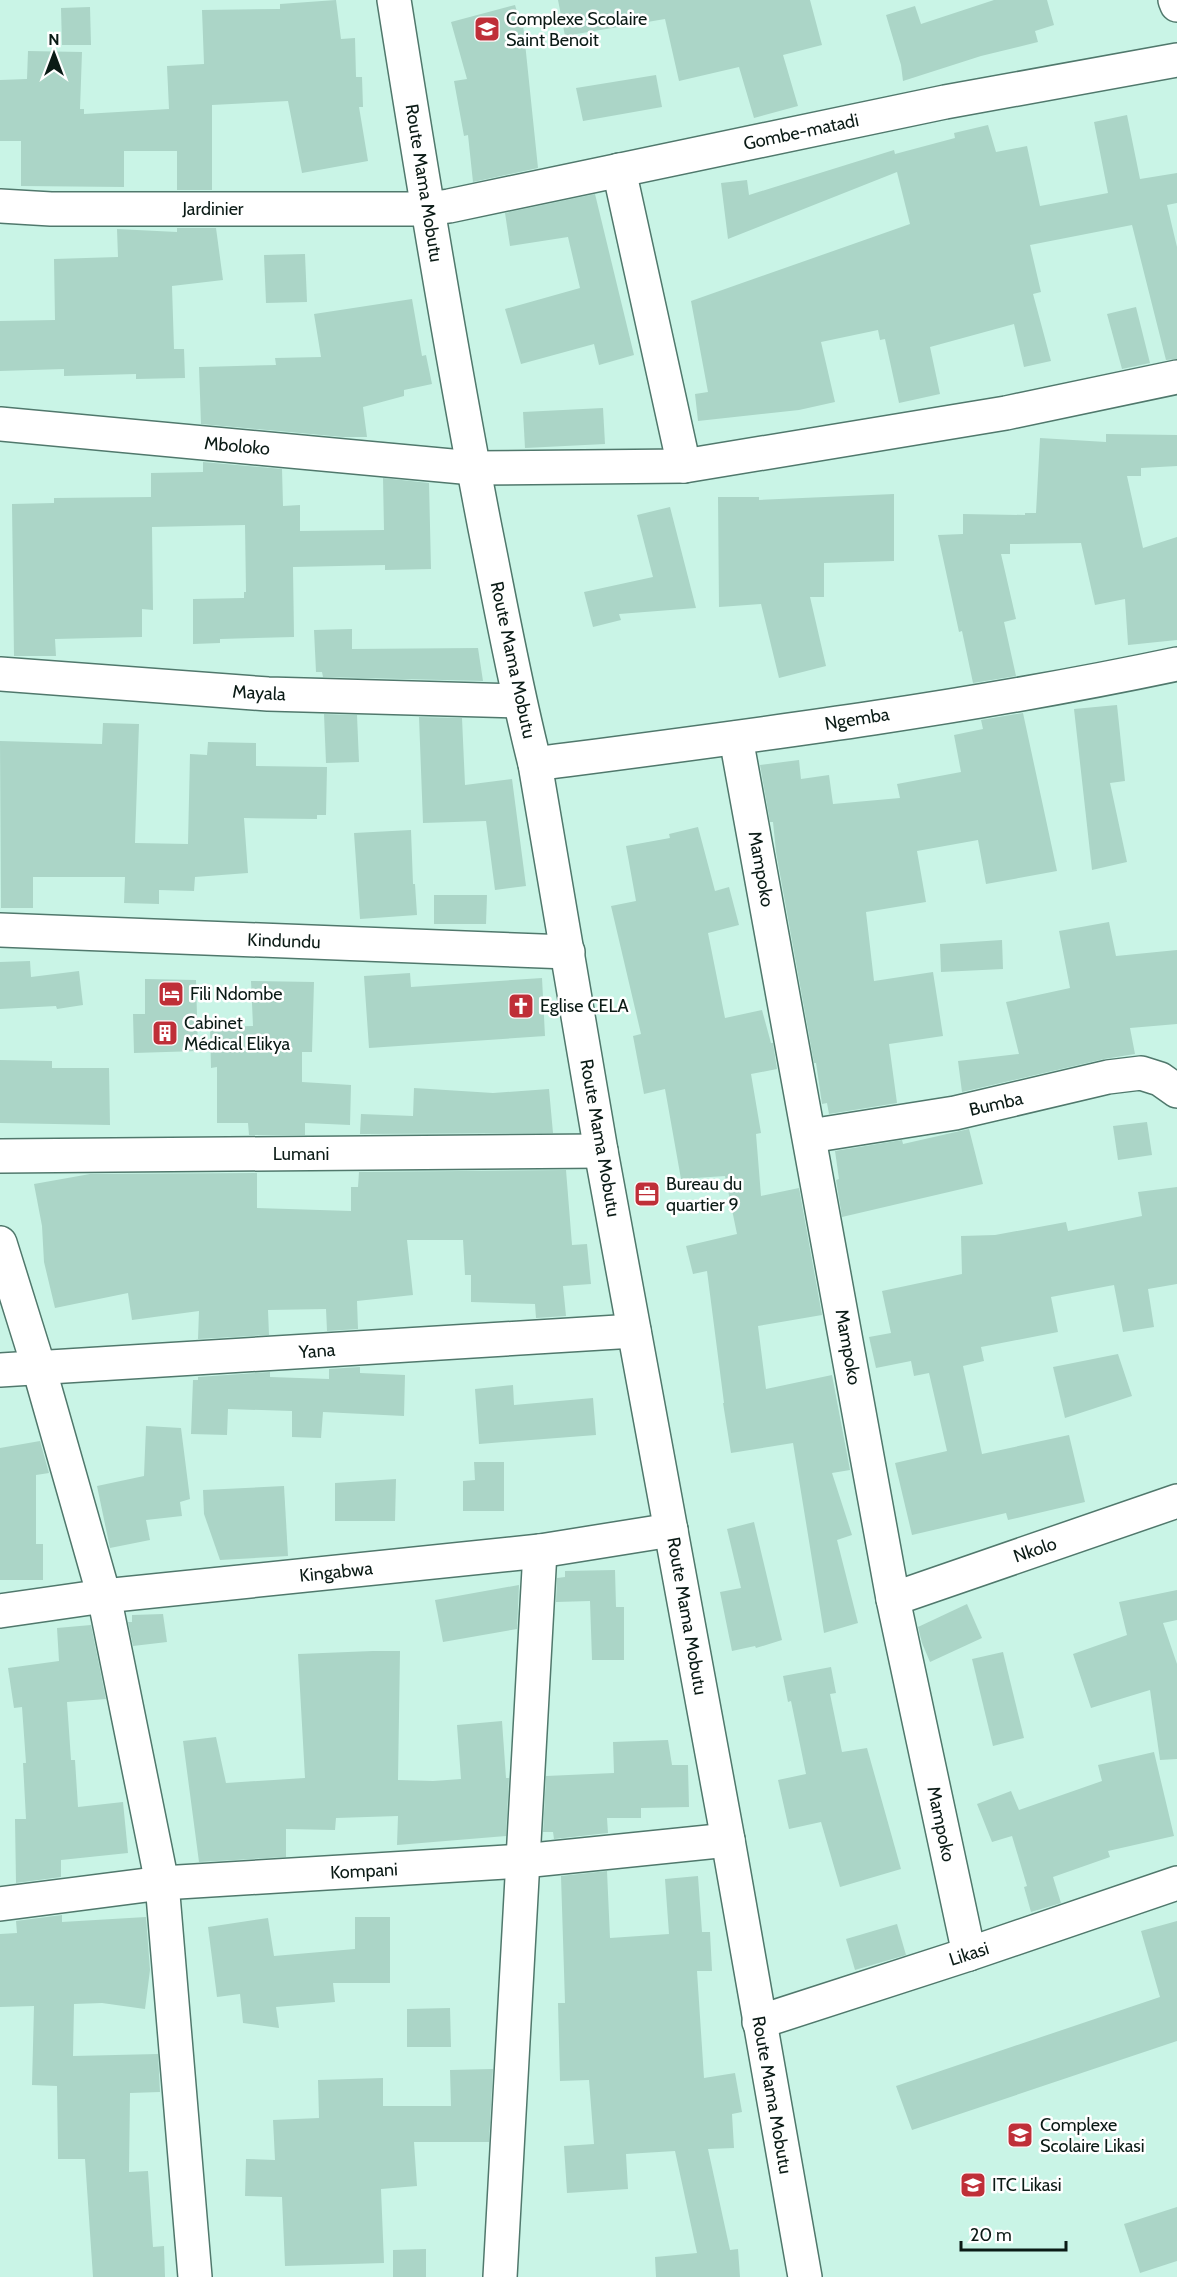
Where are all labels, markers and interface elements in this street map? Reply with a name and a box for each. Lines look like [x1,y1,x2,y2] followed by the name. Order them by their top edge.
[506,8,647,51] place label: Complexe Scolaire Saint Benoit
[472,14,502,44] school or university icon: Complexe Scolaire Saint Benoit
[24,24,84,84] north arrow
[48,30,60,49] text: N
[401,102,447,264] street label: Route Mama Mobutu
[741,109,861,155] street label: Gombe-matadi
[181,198,244,220] street label: Jardinier
[203,432,271,460] street label: Mboloko
[486,579,540,741] street label: Route Mama Mobutu
[232,681,287,705] street label: Mayala
[823,703,891,735] street label: Ngemba
[744,829,778,909] street label: Mampoko
[247,929,321,953] street label: Kindundu
[156,979,186,1009] hotel icon: Fili Ndombe
[190,983,283,1005] place label: Fili Ndombe
[506,991,536,1021] church icon: Eglise CELA
[540,995,629,1017] place label: Eglise CELA
[184,1012,291,1055] place label: Cabinet Médical Elikya
[150,1018,180,1048] building icon: Cabinet Médical Elikya
[575,1057,625,1219] street label: Route Mama Mobutu
[967,1087,1025,1121] street label: Bumba
[273,1143,329,1165] street label: Lumani
[666,1173,742,1216] place label: Bureau du quartier 9
[632,1179,662,1209] office icon: Bureau du quartier 9
[831,1307,865,1387] street label: Mampoko
[297,1339,336,1363] street label: Yana
[1011,1532,1060,1568] street label: Nkolo
[662,1535,712,1697] street label: Route Mama Mobutu
[298,1557,374,1587] street label: Kingabwa
[922,1784,960,1864] street label: Mampoko
[330,1858,398,1884] street label: Kompani
[946,1937,992,1971] street label: Likasi
[747,2014,797,2176] street label: Route Mama Mobutu
[1040,2114,1145,2157] place label: Complexe Scolaire Likasi
[1005,2120,1035,2150] school or university icon: Complexe Scolaire Likasi
[958,2170,988,2200] school or university icon: ITC Likasi
[992,2174,1062,2196] place label: ITC Likasi
[961,2214,1066,2252] scale bar
[970,2224,1012,2246] text: 20 m

